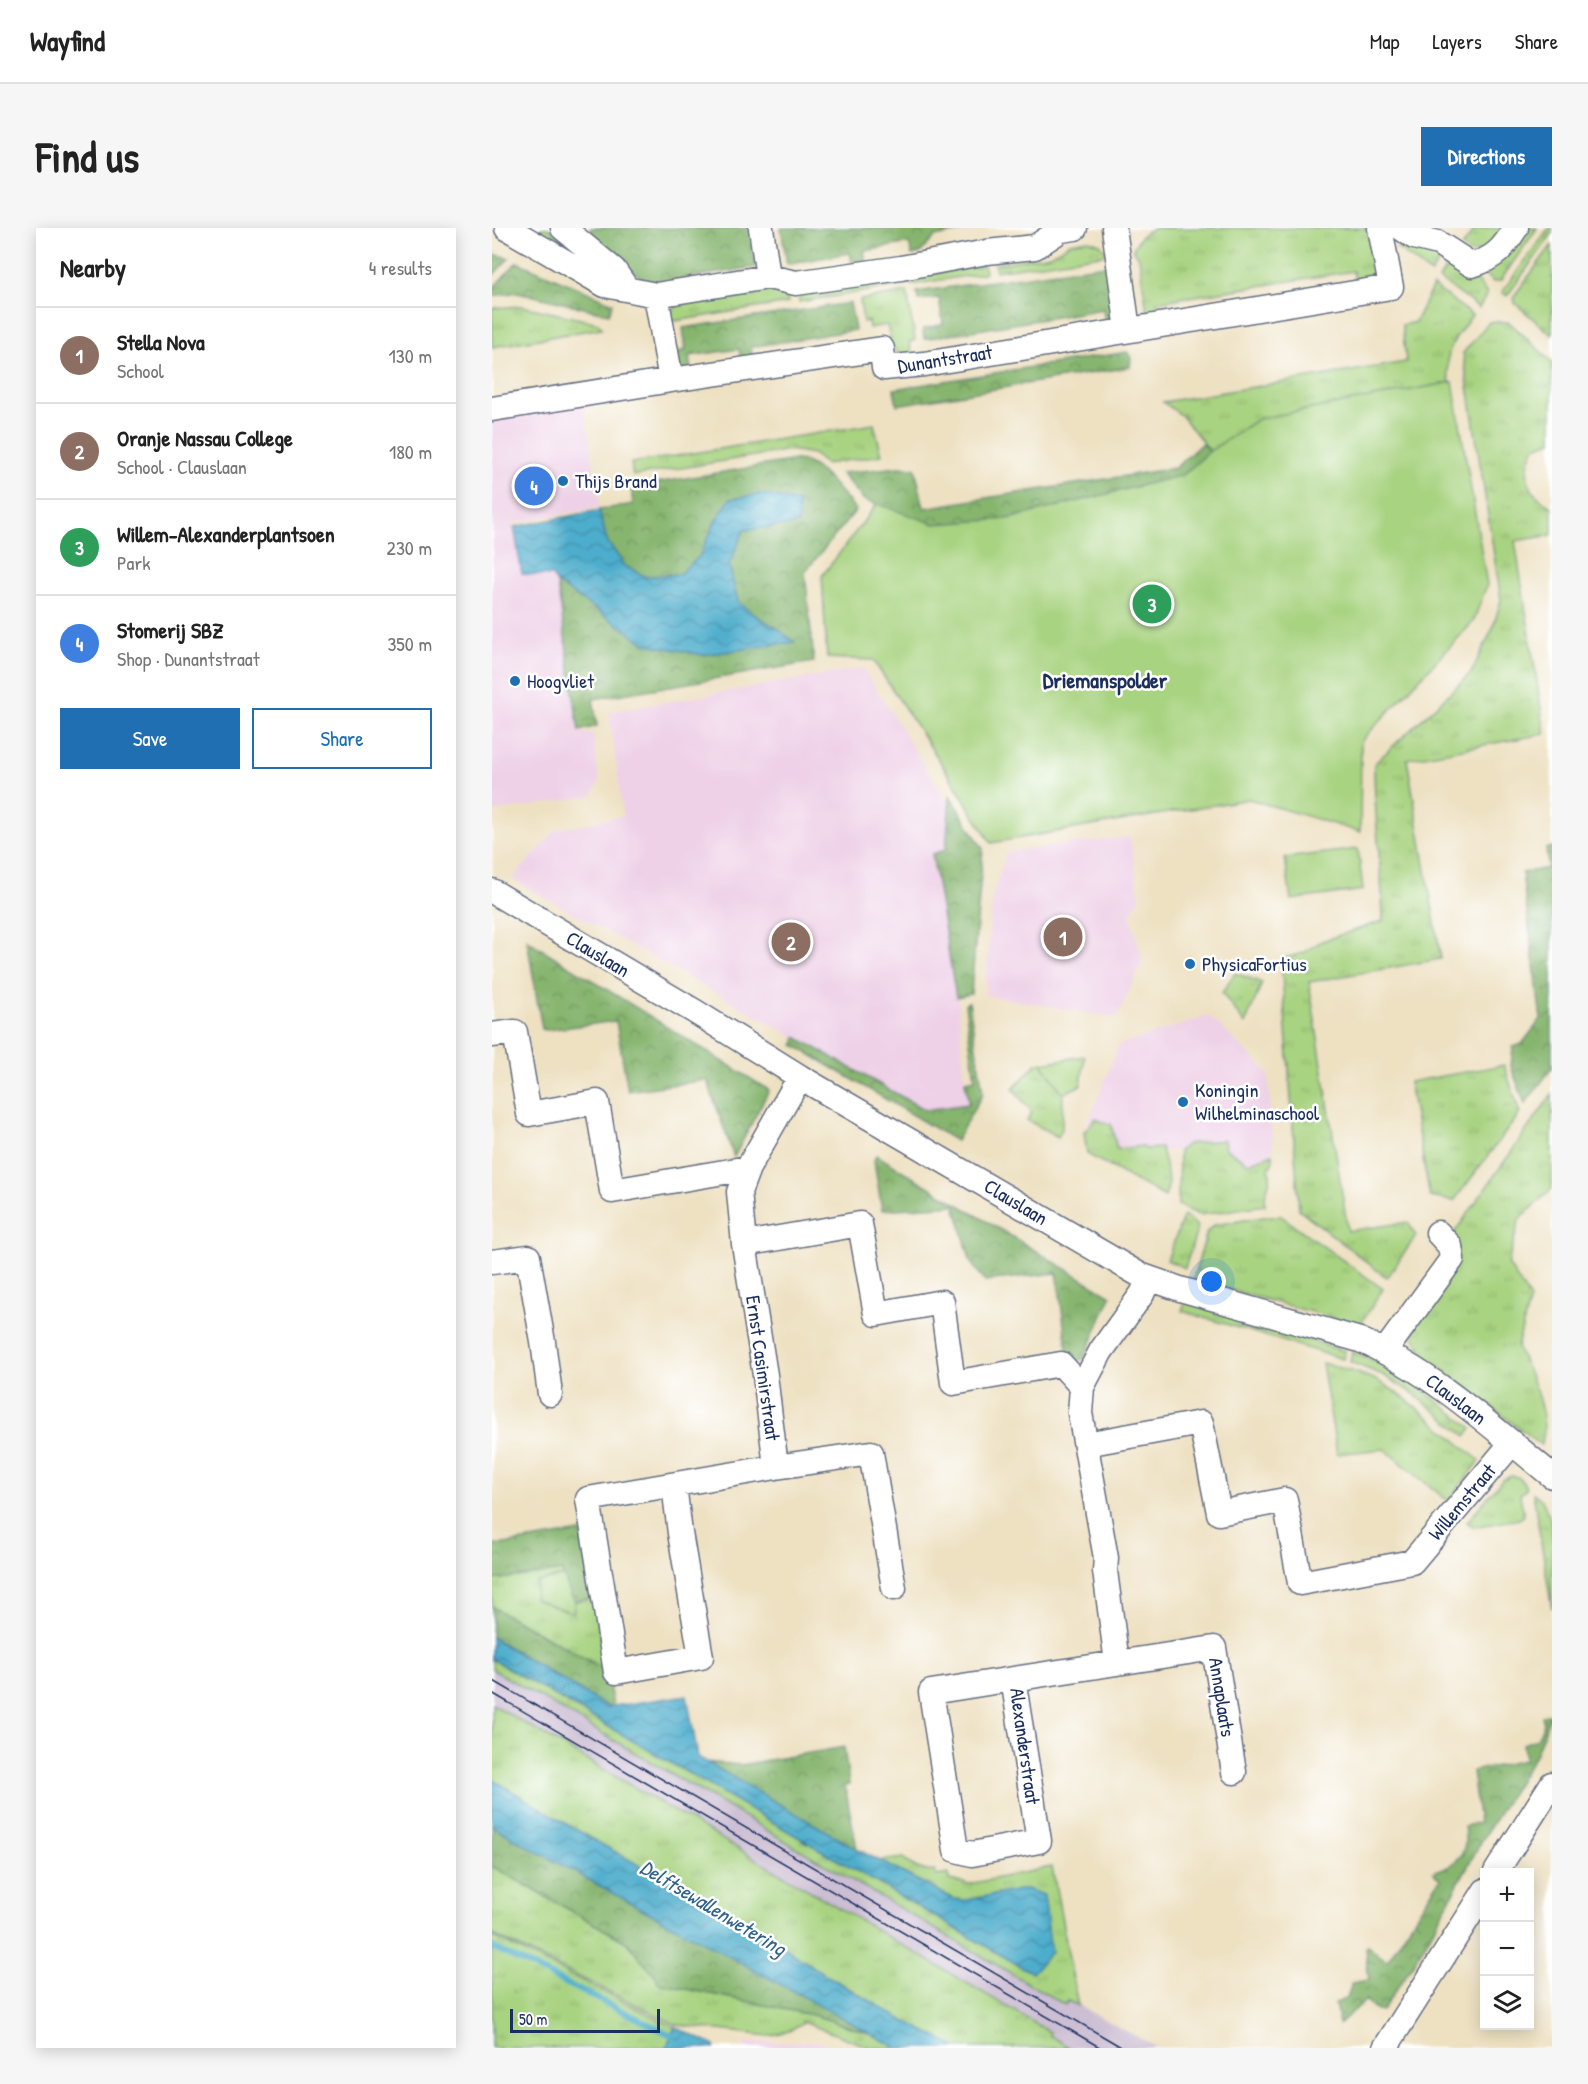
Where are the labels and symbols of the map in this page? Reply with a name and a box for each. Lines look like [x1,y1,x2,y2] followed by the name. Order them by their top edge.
[896,338,995,379] street label: Dunantstraat
[514,464,554,508] pin: 4
[575,467,657,494] place label: Thijs Brand
[556,474,570,488] marker: Thijs Brand
[1132,582,1172,626] pin: 3
[1043,665,1168,696] district label: Driemanspolder
[527,667,595,694] place label: Hoogvliet
[508,674,522,688] marker: Hoogvliet
[1044,914,1082,960] pin: 1
[772,920,810,964] pin: 2
[561,924,635,983] street label: Clauslaan
[1202,950,1307,977] place label: PhysicaFortius
[1183,957,1197,971] marker: PhysicaFortius
[1195,1076,1320,1126] place label: Koningin Wilhelminaschool
[1176,1095,1190,1109] marker: Koningin Wilhelminaschool
[979,1172,1053,1231] street label: Clauslaan
[1197,1267,1226,1296] your location
[740,1294,787,1443] street label: Ernst Casimirstraat
[1420,1367,1492,1430] street label: Clauslaan
[1422,1457,1502,1546] street label: Willemstraat
[1203,1655,1242,1739] street label: Annaplaats
[1004,1686,1047,1807] street label: Alexanderstraat
[635,1853,793,1963] water label: Delftsewallenwetering
[510,2006,660,2034] scale bar

